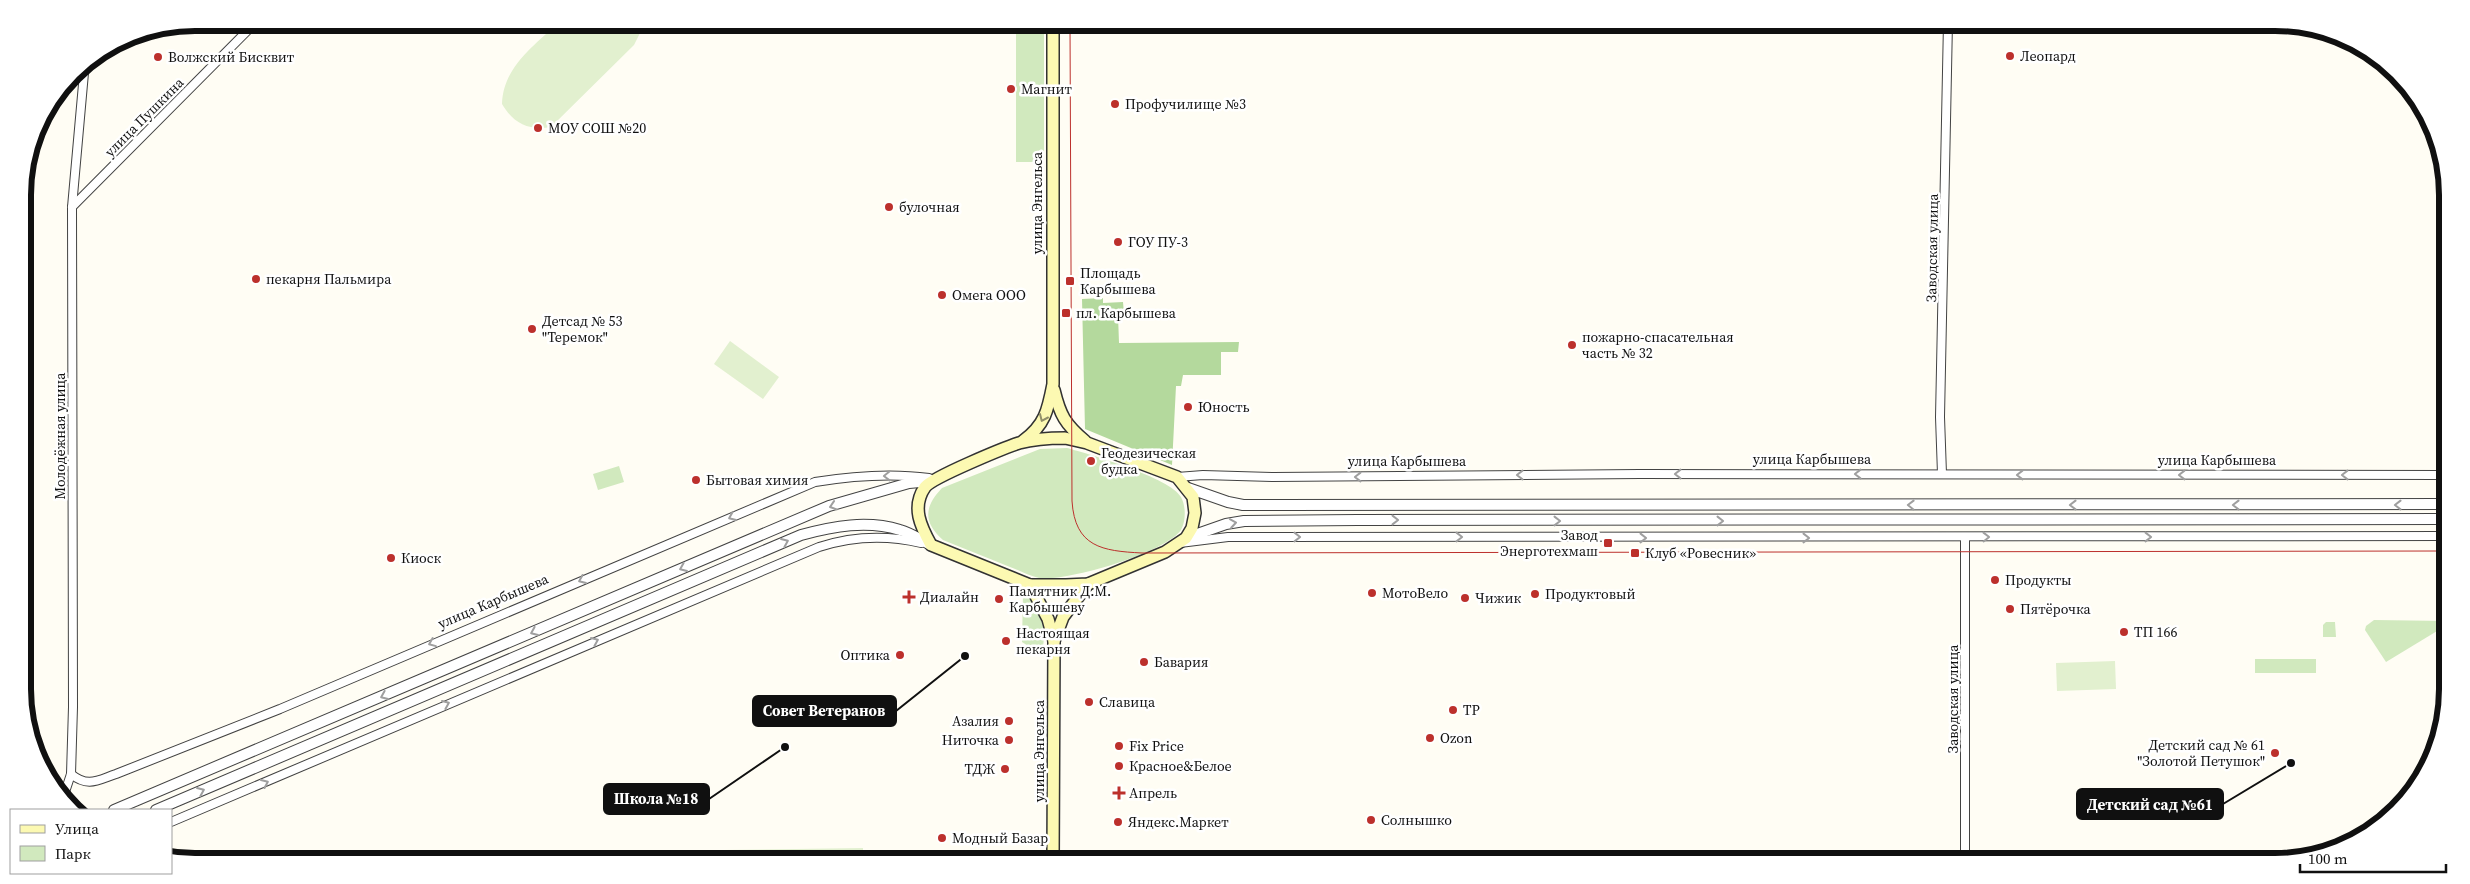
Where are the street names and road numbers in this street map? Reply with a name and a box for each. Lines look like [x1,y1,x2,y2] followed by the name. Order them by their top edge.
[100,72,189,161] street label: улица Пушкина
[1027,151,1047,254] street label: улица Энгельса
[1921,192,1943,303] street label: Заводская улица
[50,372,70,499] street label: Молодёжная улица
[1753,449,1872,469] street label: улица Карбышева
[2158,450,2277,470] street label: улица Карбышева
[1348,451,1467,471] street label: улица Карбышева
[435,568,552,633] street label: улица Карбышева
[1943,644,1963,753] street label: Заводская улица
[1029,699,1049,802] street label: улица Энгельса

